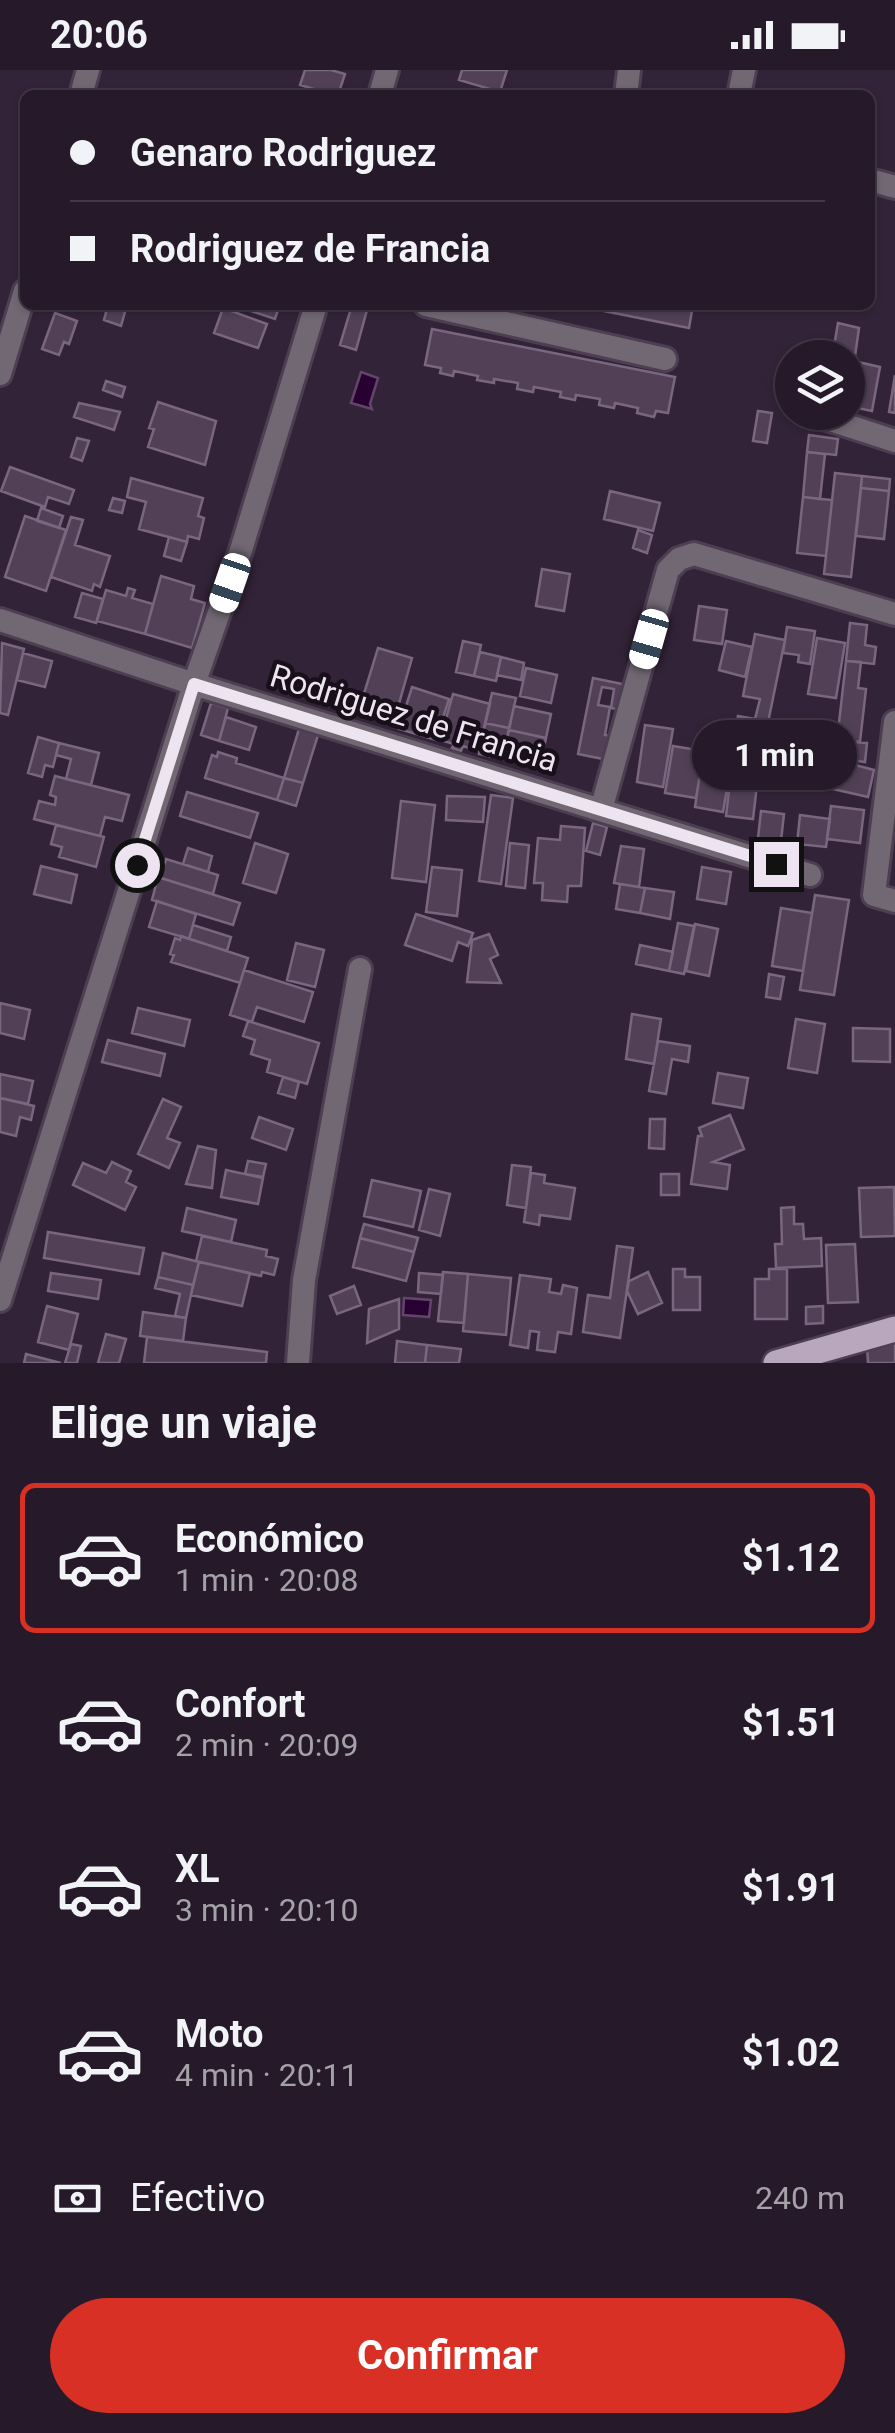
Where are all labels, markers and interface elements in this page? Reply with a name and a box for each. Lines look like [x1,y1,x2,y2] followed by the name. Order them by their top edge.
[50,13,148,57] text: 20:06
[130,131,436,175] text: Genaro Rodriguez
[130,227,490,271] text: Rodriguez de Francia
[775,340,865,430] map controls
[775,340,865,430] button: layers
[206,550,254,616] car
[626,606,672,672] car
[266,656,562,780] street label: Rodriguez de Francia
[694,719,858,789] callout: 1 min
[734,736,815,774] text: 1 min
[754,842,799,887] route end
[115,843,160,888] route start
[50,1396,317,1449] text: Elige un viaje
[55,1513,145,1603] icon: car
[175,1517,364,1561] text: Económico
[742,1536,840,1580] text: $1.12
[175,1561,358,1599] text: 1 min · 20:08
[55,1678,145,1768] icon: car
[175,1682,305,1726] text: Confort
[742,1701,840,1745] text: $1.51
[175,1726,358,1764] text: 2 min · 20:09
[55,1843,145,1933] icon: car
[175,1847,220,1891] text: XL
[742,1866,840,1910] text: $1.91
[175,1891,358,1929] text: 3 min · 20:10
[55,2008,145,2098] icon: car
[175,2012,264,2056] text: Moto
[742,2031,840,2075] text: $1.02
[175,2056,358,2094] text: 4 min · 20:11
[50,2171,105,2226] icon: cash
[130,2176,266,2220] text: Efectivo
[755,2179,845,2217] text: 240 m
[50,2298,845,2413] button: Confirmar

